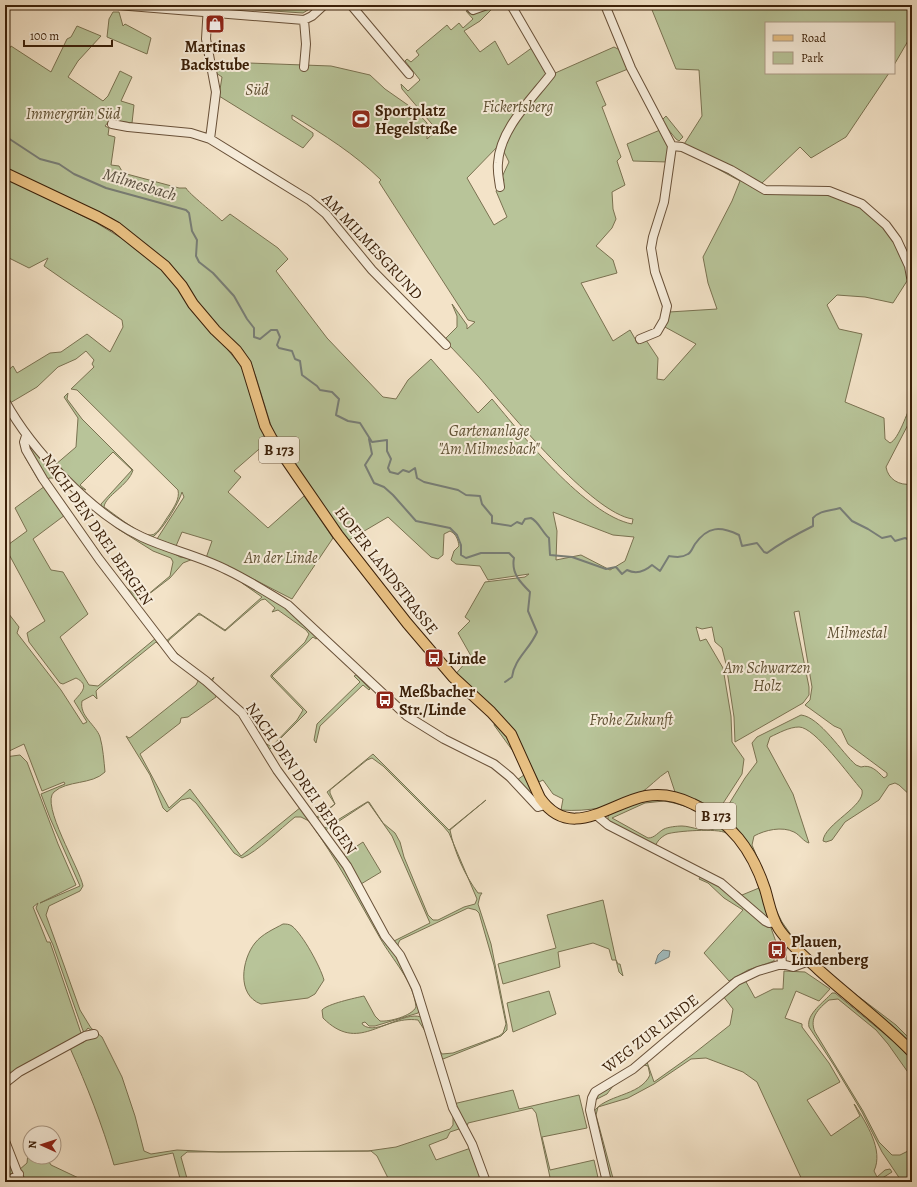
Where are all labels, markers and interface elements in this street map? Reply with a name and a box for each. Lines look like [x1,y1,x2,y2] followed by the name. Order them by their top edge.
[204,13,226,35] shop icon: Martinas Backstube
[24,22,112,48] scale bar
[765,22,895,74] legend
[30,28,59,44] text: 100 m
[801,30,827,46] text: Road
[180,36,250,76] place label: Martinas Backstube
[801,50,824,66] text: Park
[245,79,269,101] park label: Süd
[483,96,553,118] park label: Fickertsberg
[375,100,457,140] place label: Sportplatz Hegelstraße
[26,103,121,125] park label: Immergrün Süd
[350,108,372,130] sports icon: Sportplatz Hegelstraße
[100,162,180,207] water label: Milmesbach
[316,188,428,305] street label: AM MILMESGRUND
[438,420,540,460] park label: Gartenanlage "Am Milmesbach"
[259,437,299,463] road number: B 173
[36,449,158,610] street label: NACH DEN DREI BERGEN
[329,502,443,639] street label: HOFER LANDSTRASSE
[243,547,318,569] park label: An der Linde
[827,622,887,644] park label: Milmestal
[423,647,445,669] bus stop icon: Linde
[448,648,486,670] place label: Linde
[723,657,811,697] park label: Am Schwarzen Holz
[399,681,476,721] place label: Meßbacher Str./Linde
[374,689,396,711] bus stop icon: Meßbacher Str./Linde
[240,698,362,859] street label: NACH DEN DREI BERGEN
[589,709,674,731] park label: Frohe Zukunft
[696,803,736,829] road number: B 173
[791,931,869,971] place label: Plauen, Lindenberg
[766,939,788,961] bus stop icon: Plauen, Lindenberg
[597,989,703,1079] street label: WEG ZUR LINDE
[22,1125,62,1165] north arrow
[25,1140,40,1149] text: N

